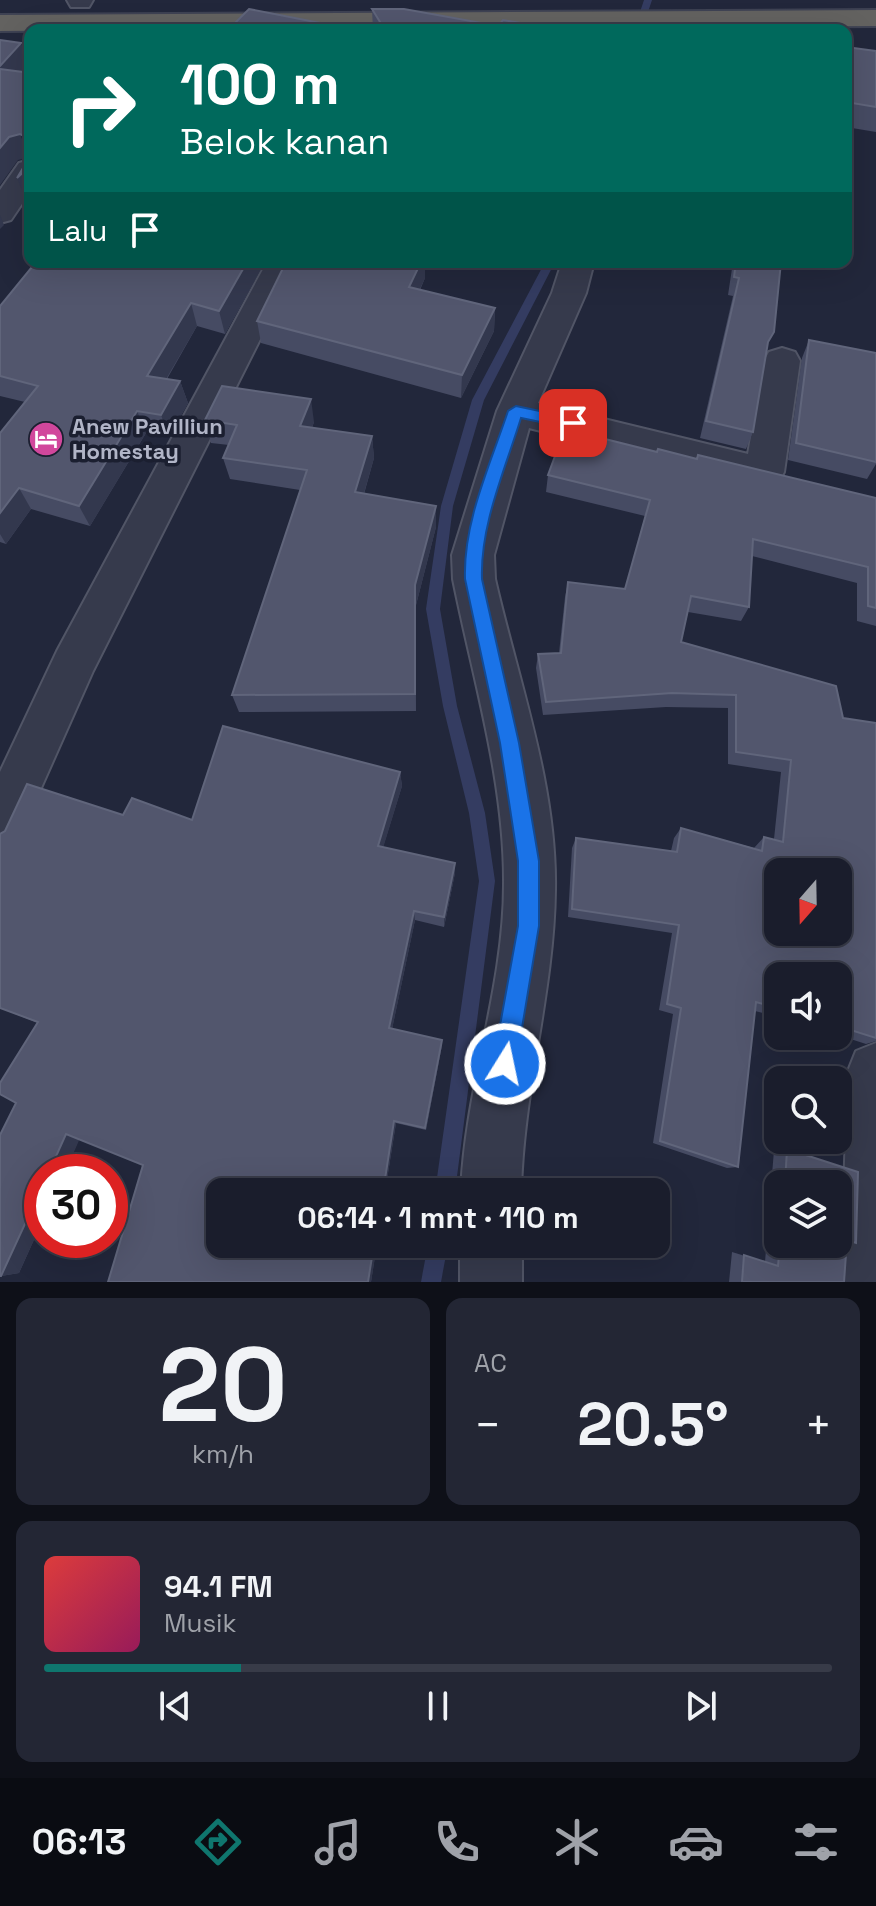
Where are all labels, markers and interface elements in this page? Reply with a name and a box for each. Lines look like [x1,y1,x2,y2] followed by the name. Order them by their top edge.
[180,49,340,120] text: 100 m
[48,56,152,160] icon: right
[180,119,389,165] text: Belok kanan
[123,208,167,252] icon: arrive
[48,211,107,250] text: Lalu
[539,389,607,457] pin
[551,401,595,445] icon: arrive
[72,412,223,465] place label: Anew Pavilliun Homestay
[27,420,65,458] hotel icon: Anew Pavilliun Homestay
[764,858,852,946] north arrow
[764,858,852,1258] map controls
[764,962,852,1050] button: sound
[463,1022,547,1106] position arrow
[764,1066,852,1154] button: search
[24,1154,128,1258] speed limit sign: 30
[764,1170,852,1258] button: layers
[297,1198,579,1237] text: 06:14 · 1 mnt · 110 m
[158,1319,288,1451] text: 20
[474,1346,507,1380] text: AC
[577,1386,729,1463] text: 20.5°
[474,1397,501,1453] text: −
[805,1397,832,1453] text: +
[192,1437,254,1471] text: km/h
[164,1567,273,1606] text: 94.1 FM
[164,1606,236,1640] text: Musik
[153,1684,197,1728] icon: previous
[416,1684,460,1728] icon: pause
[679,1684,723,1728] icon: next
[190,1814,246,1870] icon: directions
[310,1814,366,1870] icon: music
[429,1814,485,1870] icon: phone
[549,1814,605,1870] icon: climate
[668,1814,724,1870] icon: car
[788,1814,844,1870] icon: filters
[32,1819,126,1865] text: 06:13

